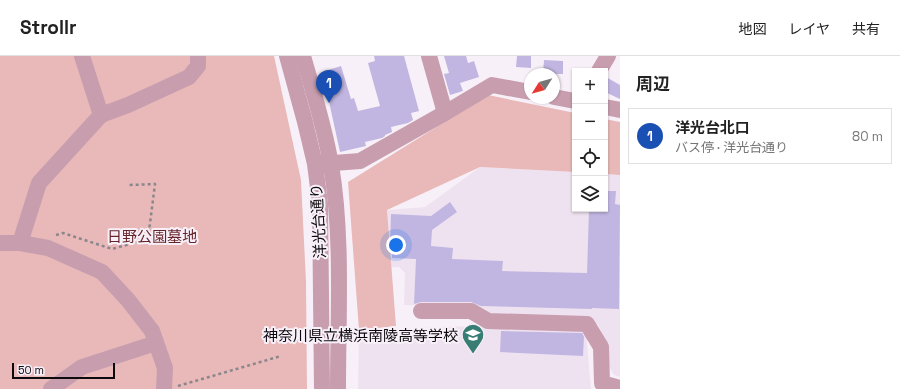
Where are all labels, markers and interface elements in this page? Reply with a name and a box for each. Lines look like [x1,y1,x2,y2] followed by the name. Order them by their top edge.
[20,15,77,40] text: Strollr
[738,20,766,38] text: 地図
[788,20,830,38] text: レイヤ
[852,20,880,38] text: 共有
[524,68,560,104] north arrow
[572,68,608,212] map controls
[572,68,608,104] button: +
[316,70,342,103] pin: 1
[636,73,670,95] text: 周辺
[572,104,608,140] button: −
[675,118,750,137] text: 洋光台北口
[647,128,653,145] text: 1
[852,128,883,145] text: 80 m
[675,139,788,156] text: バス停 · 洋光台通り
[572,140,608,176] button: locate
[572,176,608,212] button: layers
[307,183,329,259] street label: 洋光台通り
[107,227,197,246] park label: 日野公園墓地
[386,235,406,255] your location
[460,322,486,355] school or university icon: 神奈川県立横浜南陵高等学校
[263,326,458,345] place label: 神奈川県立横浜南陵高等学校
[12,361,115,380] scale bar
[18,363,44,377] text: 50 m

